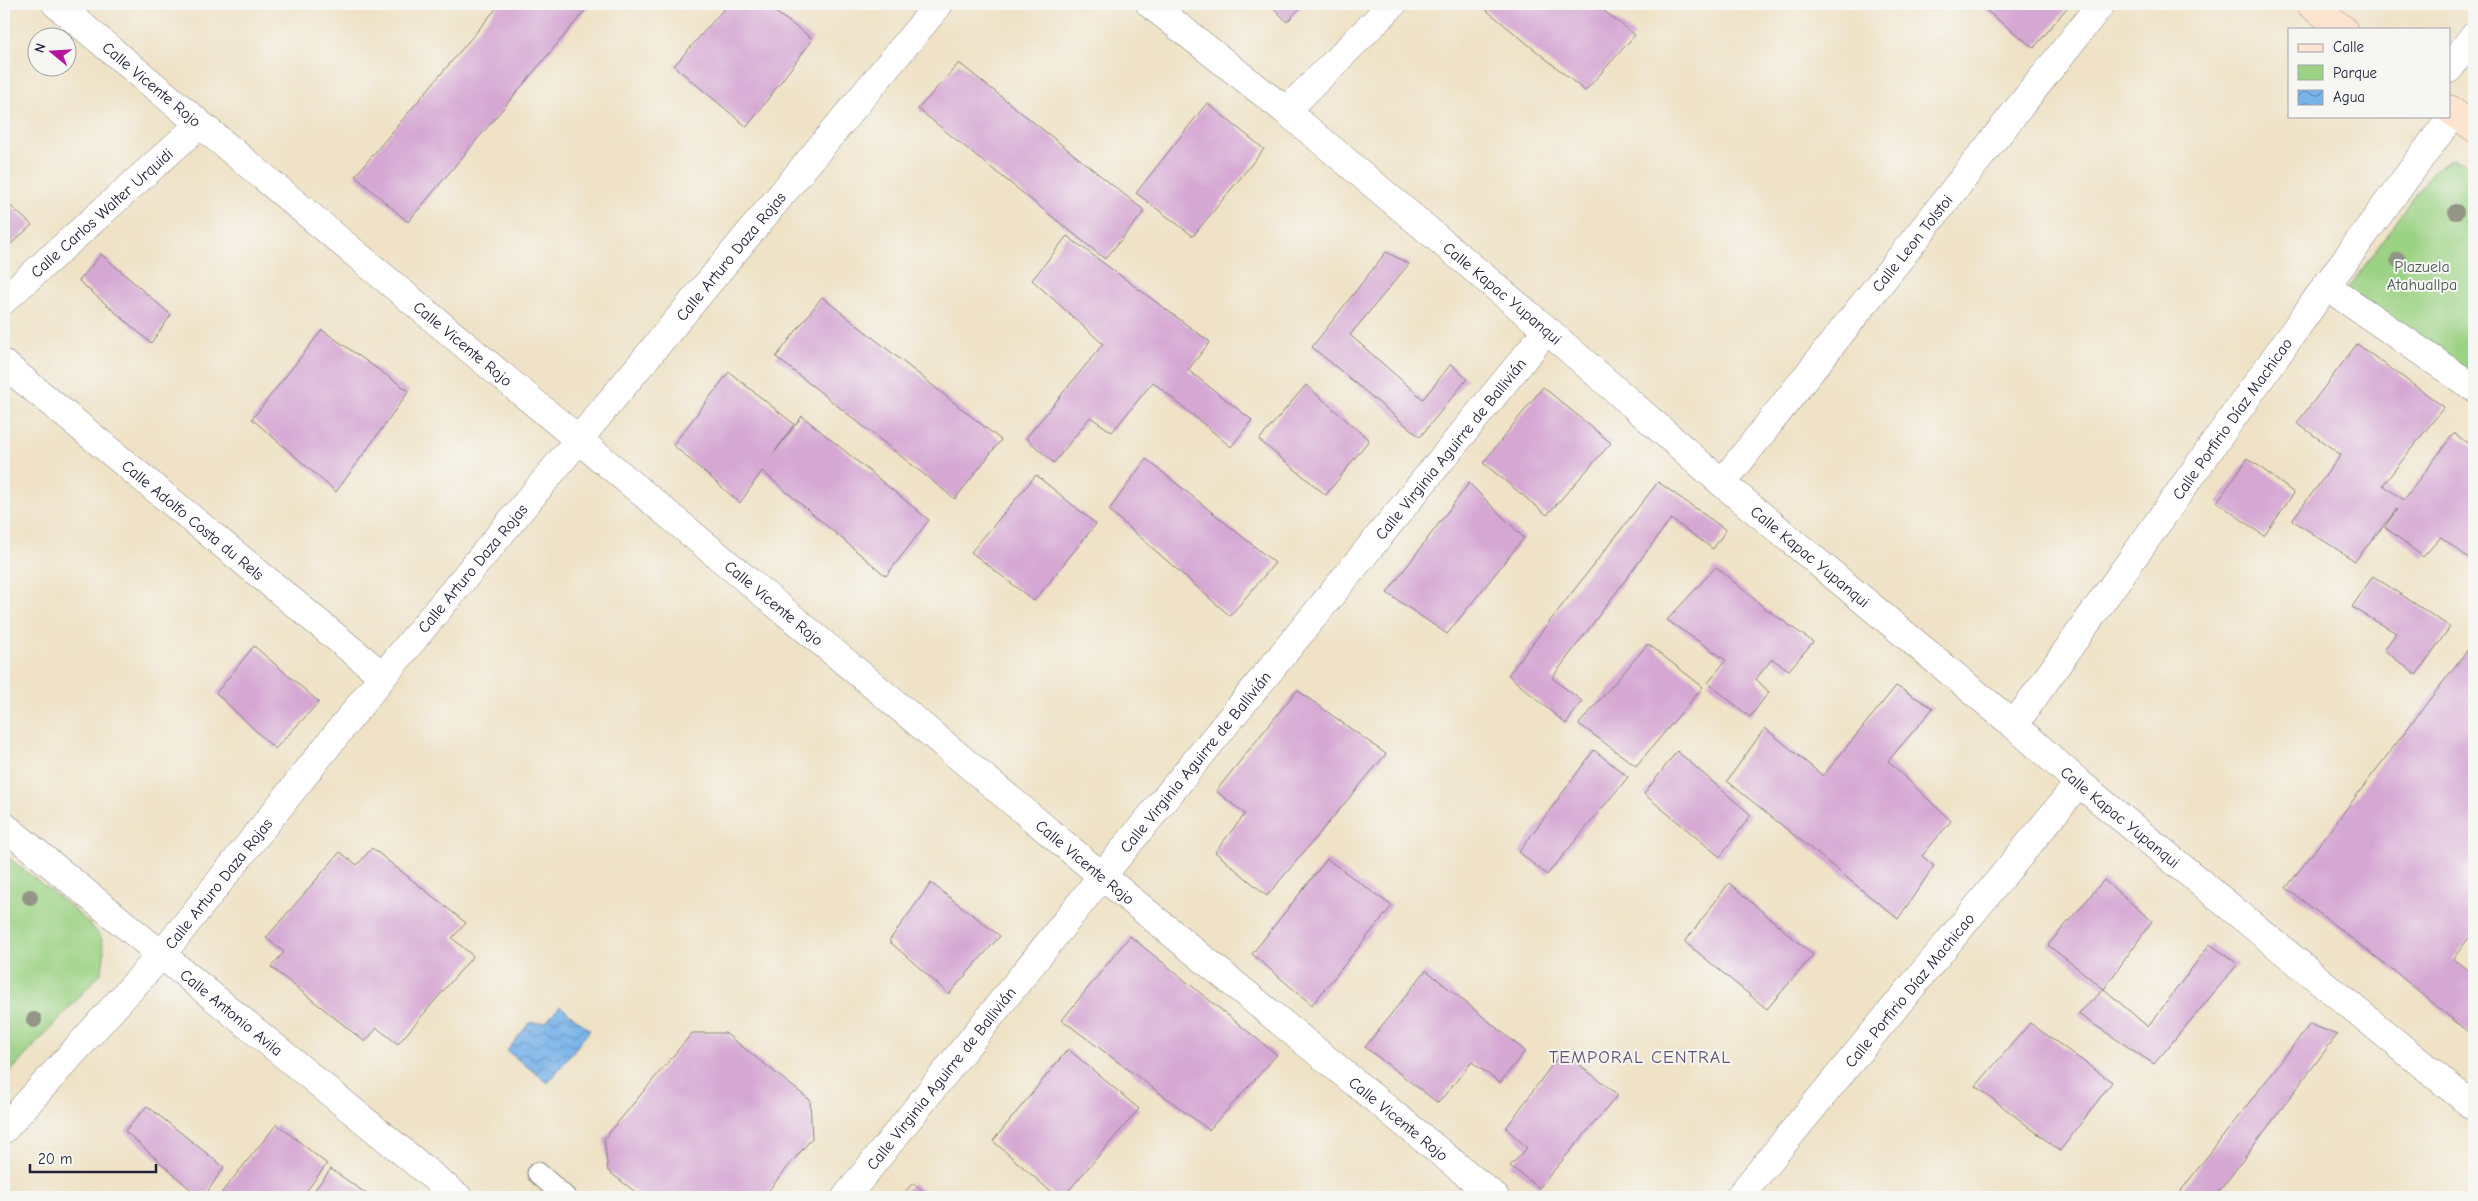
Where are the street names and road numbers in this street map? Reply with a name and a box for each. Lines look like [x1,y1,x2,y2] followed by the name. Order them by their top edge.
[98,39,204,131] street label: Calle Vicente Rojo
[27,145,177,282] street label: Calle Carlos Walter Urquidi
[673,188,790,325] street label: Calle Arturo Daza Rojas
[1869,192,1957,296] street label: Calle Leon Tolstoi
[1439,239,1565,349] street label: Calle Kapac Yupanqui
[410,298,515,390] street label: Calle Vicente Rojo
[2169,335,2296,503] street label: Calle Porfirio Díaz Machicao
[1372,355,1530,543] street label: Calle Virginia Aguirre de Ballivián
[118,457,267,584] street label: Calle Adolfo Costa du Rels
[415,500,532,637] street label: Calle Arturo Daza Rojas
[1747,503,1873,611] street label: Calle Kapac Yupanqui
[721,557,826,650] street label: Calle Vicente Rojo
[1117,668,1275,857] street label: Calle Virginia Aguirre de Ballivián
[2057,763,2183,872] street label: Calle Kapac Yupanqui
[162,815,277,953] street label: Calle Arturo Daza Rojas
[1032,817,1138,909] street label: Calle Vicente Rojo
[1841,910,1978,1071] street label: Calle Porfirio Díaz Machicao
[176,966,286,1060] street label: Calle Antonio Avila
[863,984,1020,1174] street label: Calle Virginia Aguirre de Ballivián
[1345,1073,1451,1165] street label: Calle Vicente Rojo

